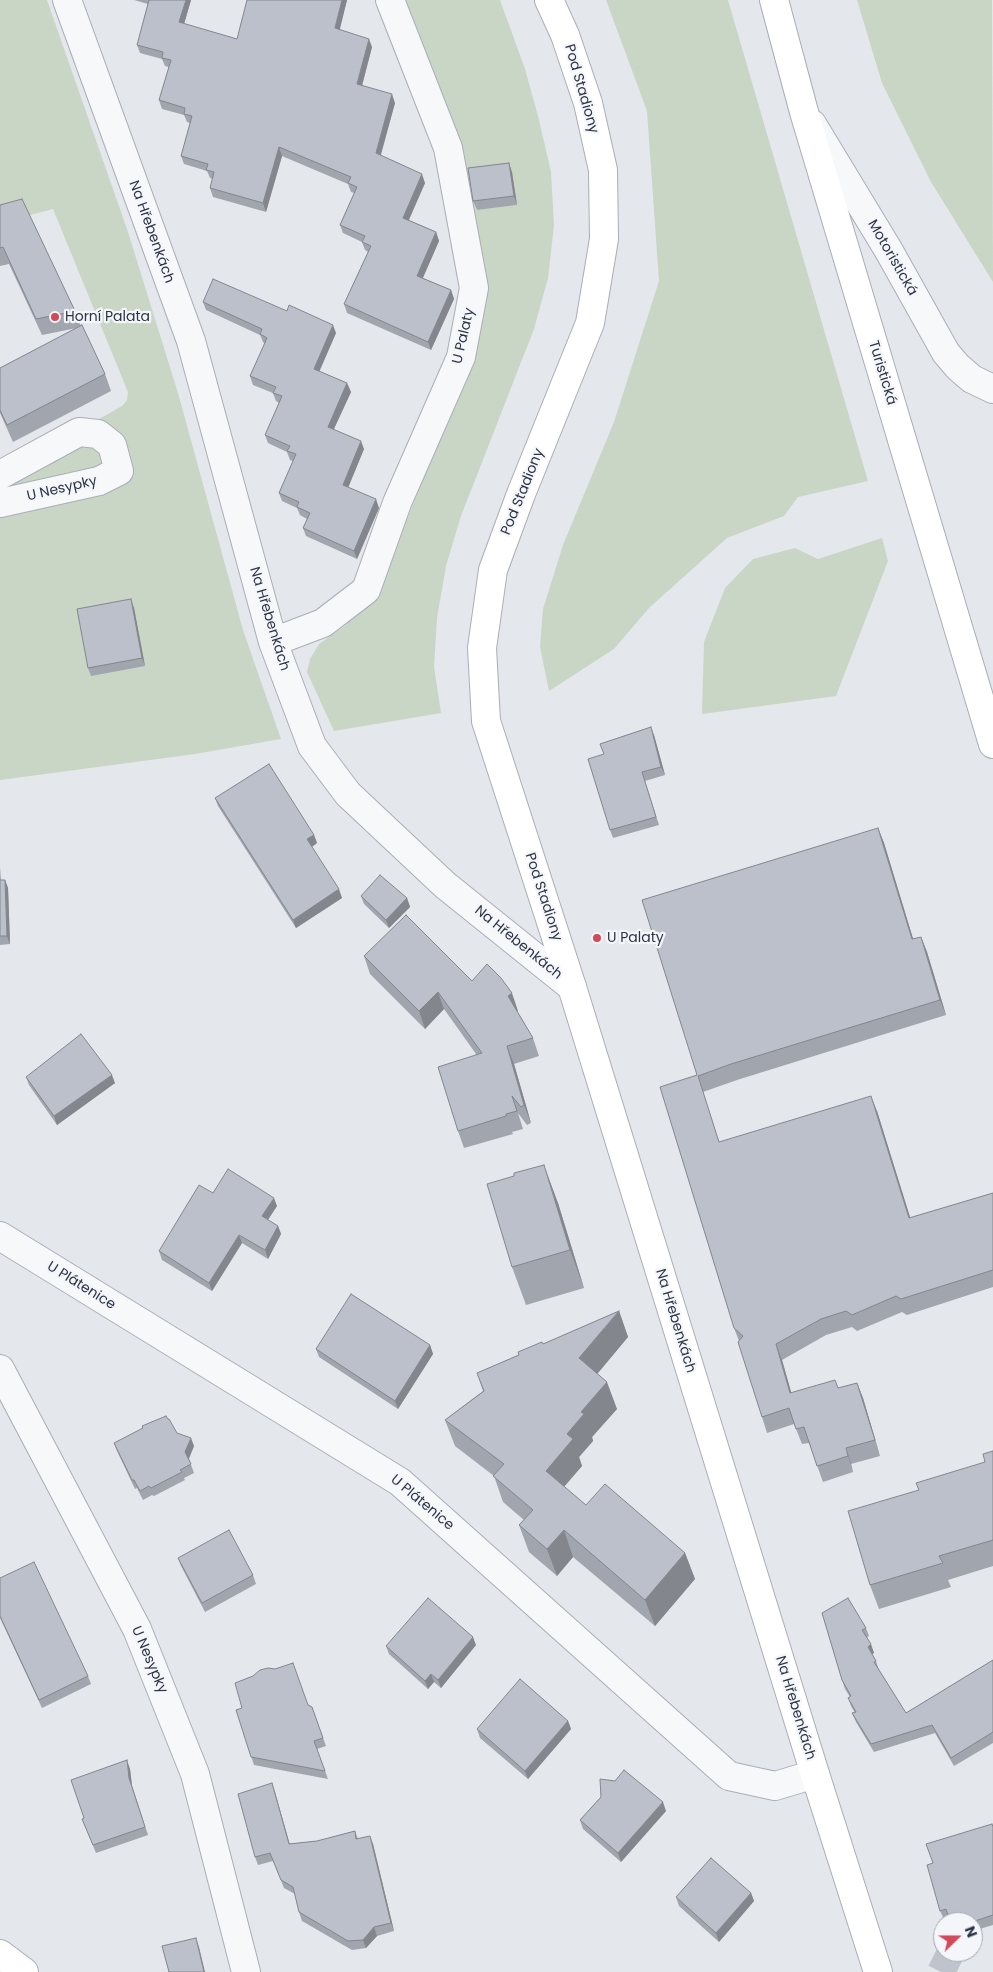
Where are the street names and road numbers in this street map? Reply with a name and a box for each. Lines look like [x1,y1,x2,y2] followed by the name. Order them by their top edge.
[560,43,602,135] street label: Pod Stadiony
[125,178,177,286] street label: Na Hřebenkách
[864,217,920,299] street label: Motoristická
[449,307,479,365] street label: U Palaty
[864,339,900,407] street label: Turistická
[498,446,548,538] street label: Pod Stadiony
[25,473,99,505] street label: U Nesypky
[245,565,293,673] street label: Na Hřebenkách
[521,851,565,943] street label: Pod Stadiony
[471,903,565,983] street label: Na Hřebenkách
[44,1258,118,1314] street label: U Plátenice
[651,1267,699,1375] street label: Na Hřebenkách
[387,1472,457,1534] street label: U Plátenice
[127,1624,171,1696] street label: U Nesypky
[771,1654,819,1762] street label: Na Hřebenkách

